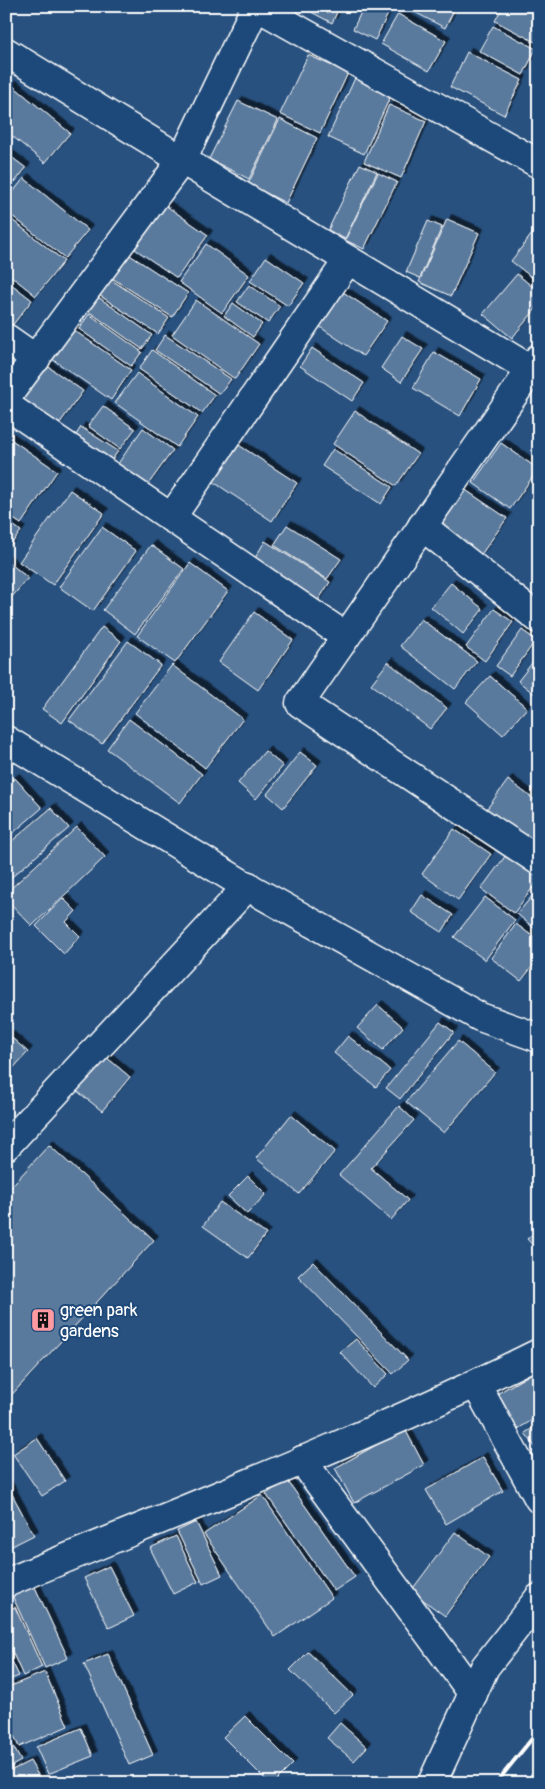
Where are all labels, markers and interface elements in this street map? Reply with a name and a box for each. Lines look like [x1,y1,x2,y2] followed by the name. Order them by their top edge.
[60,1299,138,1343] place label: green park gardens
[30,1307,56,1333] building icon: green park gardens

